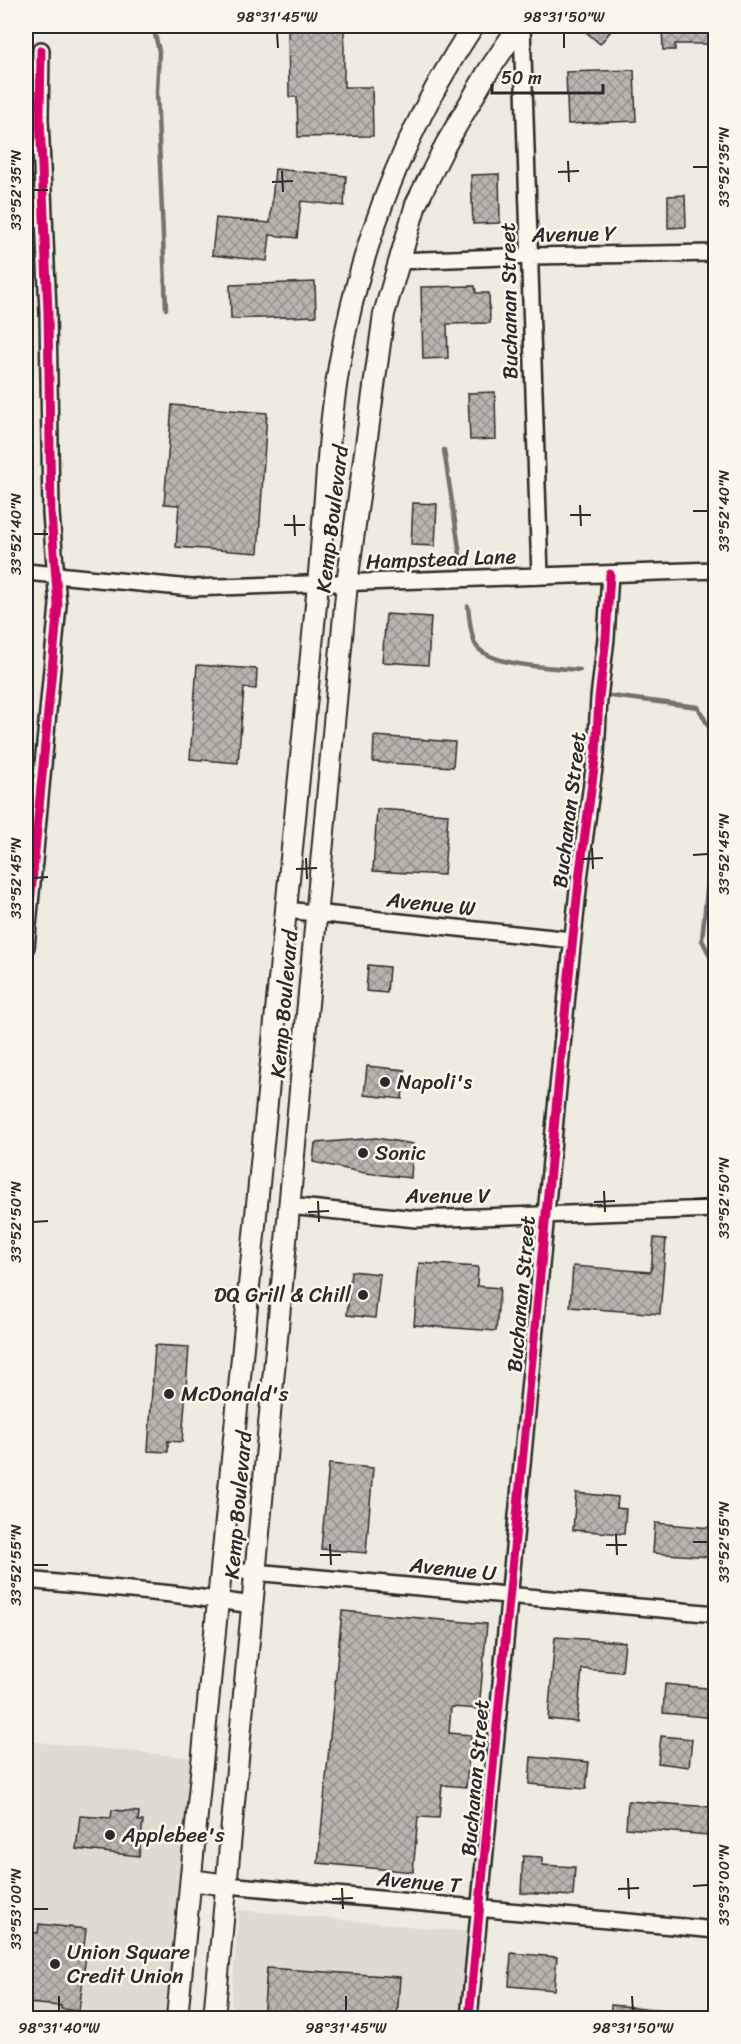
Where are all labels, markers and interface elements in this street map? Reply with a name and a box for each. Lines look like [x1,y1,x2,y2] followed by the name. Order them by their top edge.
[236,4,318,30] text: 98°31'45"W
[523,4,605,30] text: 98°31'50"W
[492,57,603,95] scale bar
[501,62,542,94] text: 50 m
[711,126,737,207] text: 33°52'35"N
[3,149,29,230] text: 33°52'35"N
[531,214,618,254] street label: Avenue Y
[489,222,529,380] street label: Buchanan Street
[304,441,360,595] street label: Kemp Boulevard
[711,470,737,552] text: 33°52'40"N
[3,493,29,575] text: 33°52'40"N
[365,537,517,581] street label: Hampstead Lane
[541,730,597,890] street label: Buchanan Street
[711,813,737,895] text: 33°52'45"N
[3,837,29,919] text: 33°52'45"N
[384,880,478,928] street label: Avenue W
[259,927,310,1080] street label: Kemp Boulevard
[397,1063,473,1101] place label: Napoli's
[378,1075,392,1089] marker: Napoli's
[375,1134,426,1172] place label: Sonic
[356,1146,370,1160] marker: Sonic
[711,1157,737,1239] text: 33°52'50"N
[405,1177,491,1215] street label: Avenue V
[3,1181,29,1263] text: 33°52'50"N
[495,1214,547,1374] street label: Buchanan Street
[214,1276,352,1314] place label: DQ Grill & Chill
[356,1288,370,1302] marker: DQ Grill & Chill
[181,1375,289,1413] place label: McDonald's
[162,1387,176,1401] marker: McDonald's
[213,1428,264,1581] street label: Kemp Boulevard
[711,1501,737,1583] text: 33°52'55"N
[3,1524,29,1606] text: 33°52'55"N
[407,1545,499,1593] street label: Avenue U
[449,1698,501,1858] street label: Buchanan Street
[121,1816,225,1854] place label: Applebee's
[103,1828,117,1842] marker: Applebee's
[711,1844,737,1926] text: 33°53'00"N
[374,1859,464,1905] street label: Avenue T
[3,1868,29,1950] text: 33°53'00"N
[67,1933,190,1995] place label: Union Square Credit Union
[48,1957,62,1971] marker: Union Square Credit Union
[18,2015,100,2041] text: 98°31'40"W
[305,2015,387,2041] text: 98°31'45"W
[592,2015,674,2041] text: 98°31'50"W

